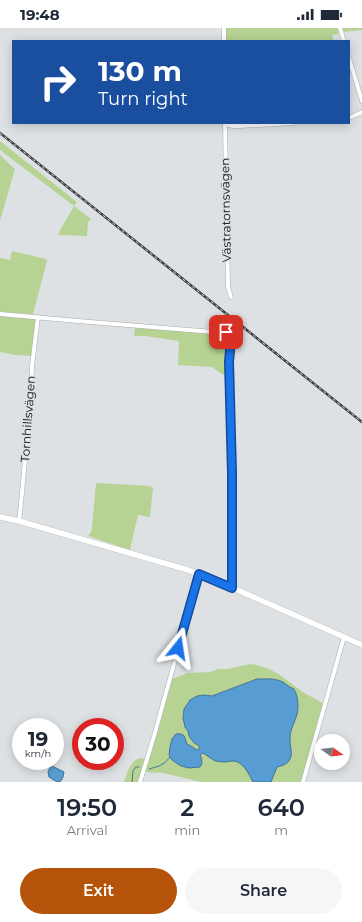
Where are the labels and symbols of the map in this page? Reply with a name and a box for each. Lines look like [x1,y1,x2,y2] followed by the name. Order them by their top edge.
[217,158,234,262] street label: Västratornsvägen
[209,315,243,349] pin
[17,375,38,463] street label: Tornhillsvägen
[157,627,199,669] position arrow
[72,718,124,770] speed limit sign: 30
[314,734,350,770] north arrow

